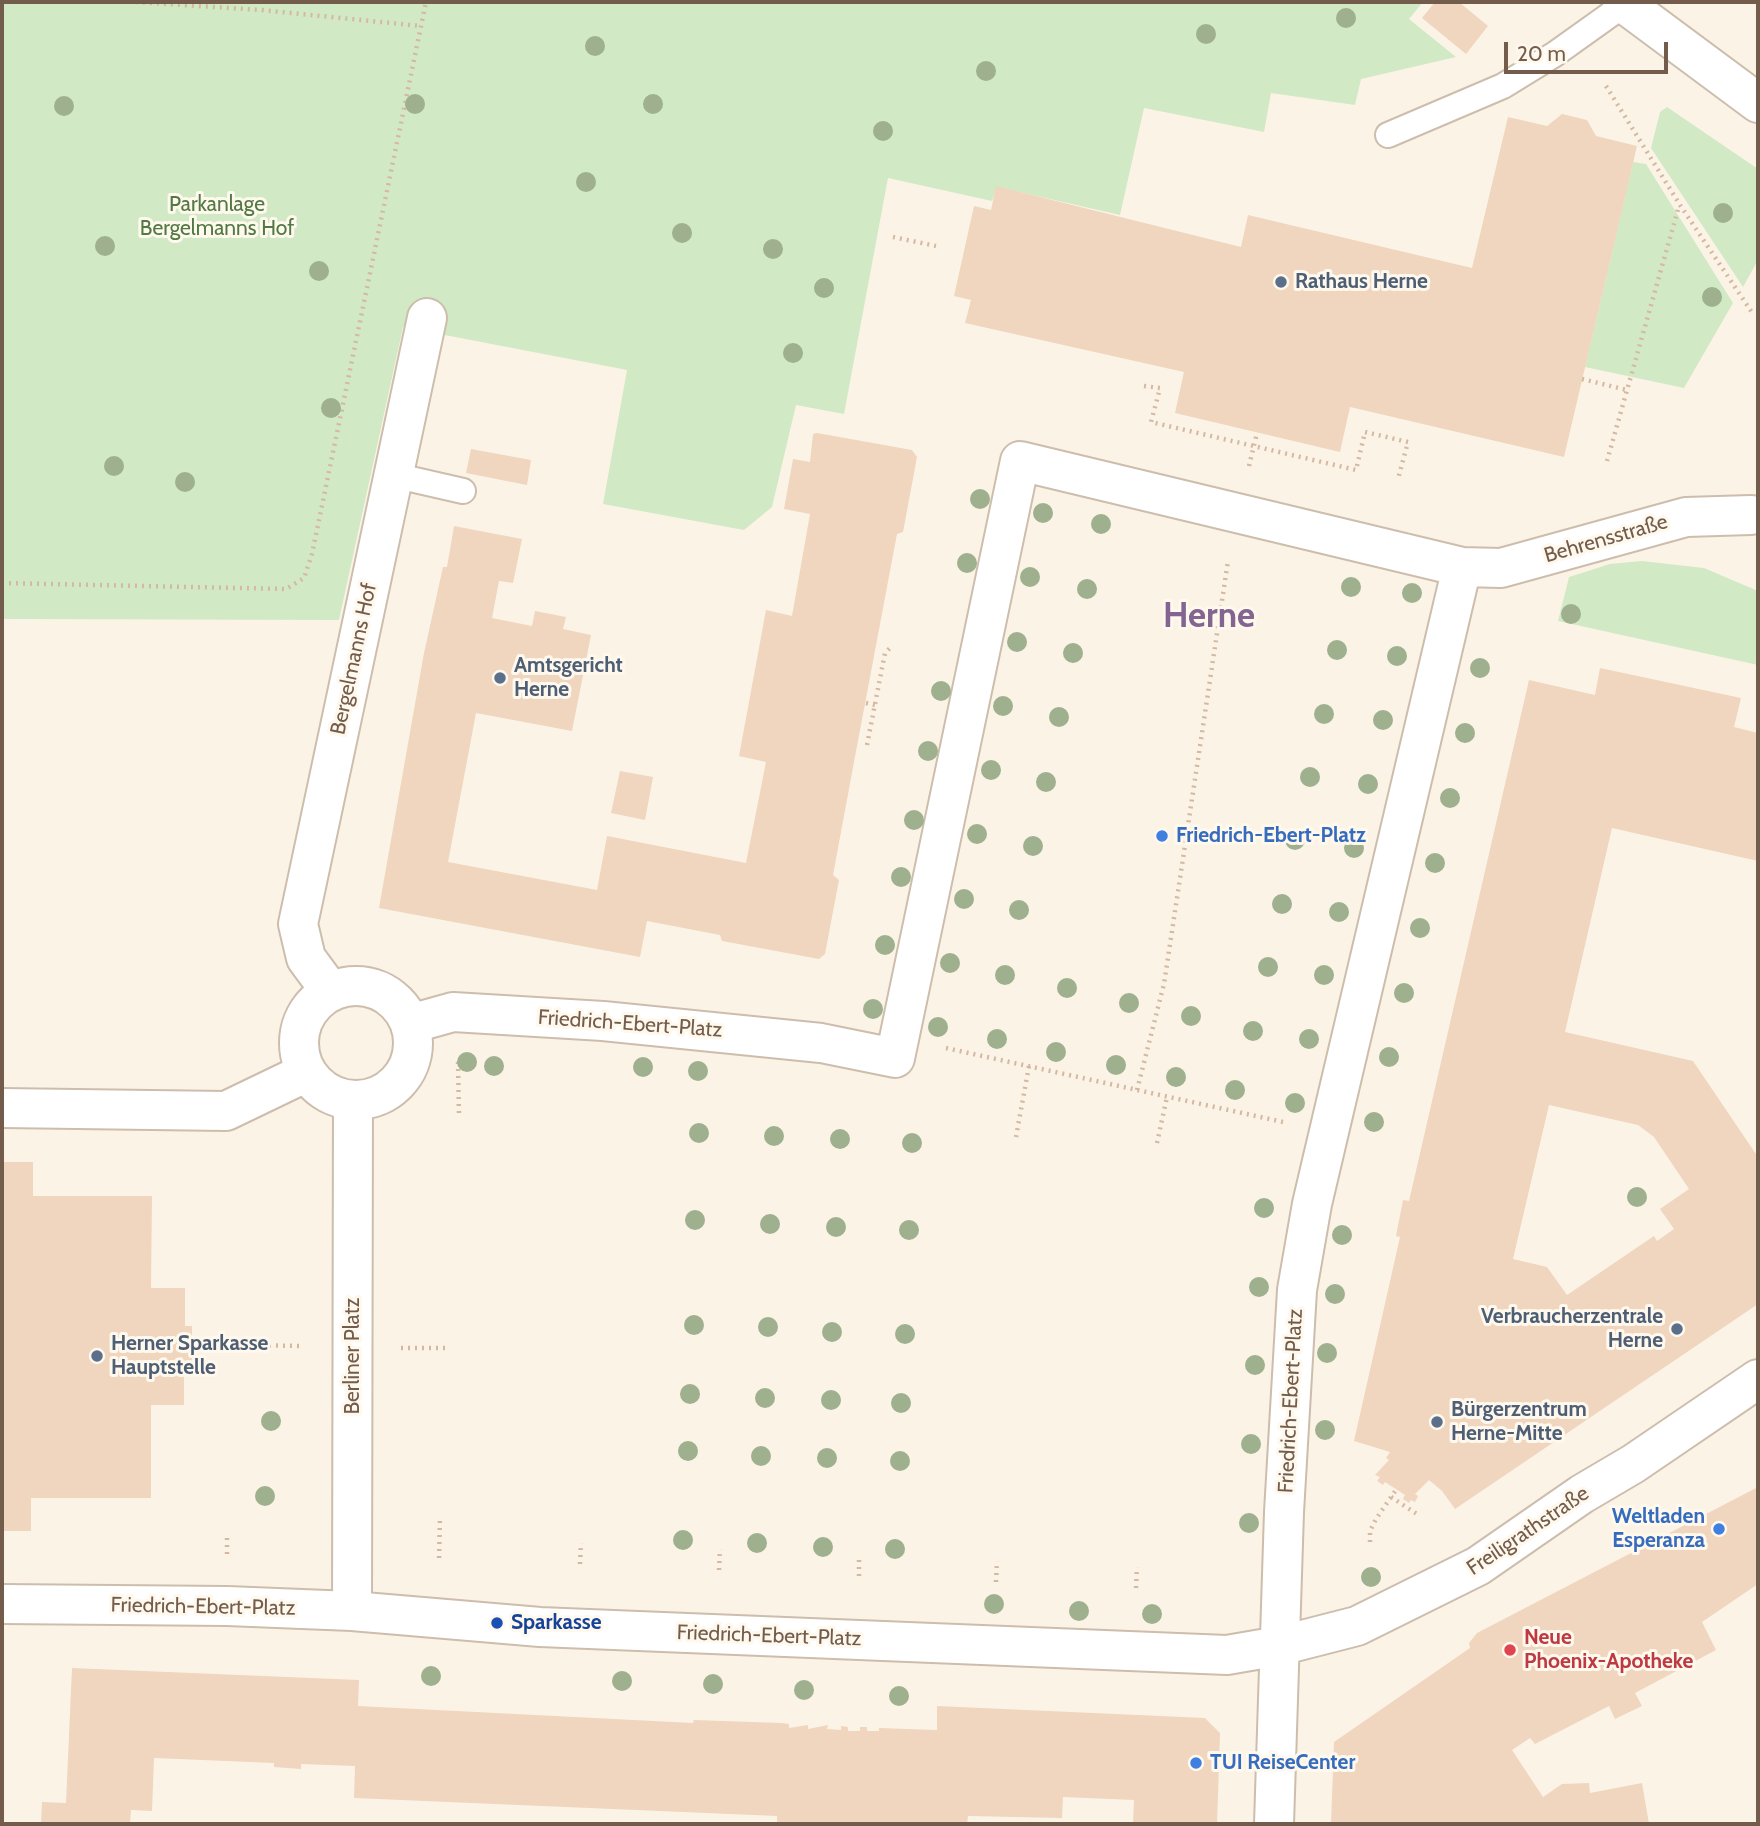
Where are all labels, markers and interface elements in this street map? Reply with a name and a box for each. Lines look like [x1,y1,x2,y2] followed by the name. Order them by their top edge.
[1508,28,1672,72] scale bar
[1517,41,1566,66] text: 20 m
[140,192,294,242] park label: Parkanlage Bergelmanns Hof
[1295,269,1428,295] place label: Rathaus Herne
[1273,274,1289,290] marker: Rathaus Herne
[1541,509,1671,569] street label: Behrensstraße
[326,581,382,737] street label: Bergelmanns Hof
[1163,596,1255,638] district label: Herne
[514,653,623,703] place label: Amtsgericht Herne
[492,670,508,686] marker: Amtsgericht Herne
[1176,823,1366,849] place label: Friedrich-Ebert-Platz
[1154,828,1170,844] marker: Friedrich-Ebert-Platz
[537,1005,723,1043] street label: Friedrich-Ebert-Platz
[340,1298,366,1414] street label: Berliner Platz
[1481,1304,1663,1354] place label: Verbraucherzentrale Herne
[1274,1308,1308,1494] street label: Friedrich-Ebert-Platz
[1669,1321,1685,1337] marker: Verbraucherzentrale Herne
[111,1331,268,1381] place label: Herner Sparkasse Hauptstelle
[89,1348,105,1364] marker: Herner Sparkasse Hauptstelle
[1451,1397,1587,1447] place label: Bürgerzentrum Herne-Mitte
[1429,1414,1445,1430] marker: Bürgerzentrum Herne-Mitte
[1462,1481,1594,1581] street label: Freiligrathstraße
[1612,1504,1705,1554] place label: Weltladen Esperanza
[1711,1521,1727,1537] marker: Weltladen Esperanza
[110,1593,296,1621] street label: Friedrich-Ebert-Platz
[511,1610,602,1636] place label: Sparkasse
[489,1615,505,1631] marker: Sparkasse
[676,1620,862,1652] street label: Friedrich-Ebert-Platz
[1524,1625,1693,1675] place label: Neue Phoenix-Apotheke
[1502,1642,1518,1658] marker: Neue Phoenix-Apotheke
[1210,1750,1355,1776] place label: TUI ReiseCenter
[1188,1755,1204,1771] marker: TUI ReiseCenter

